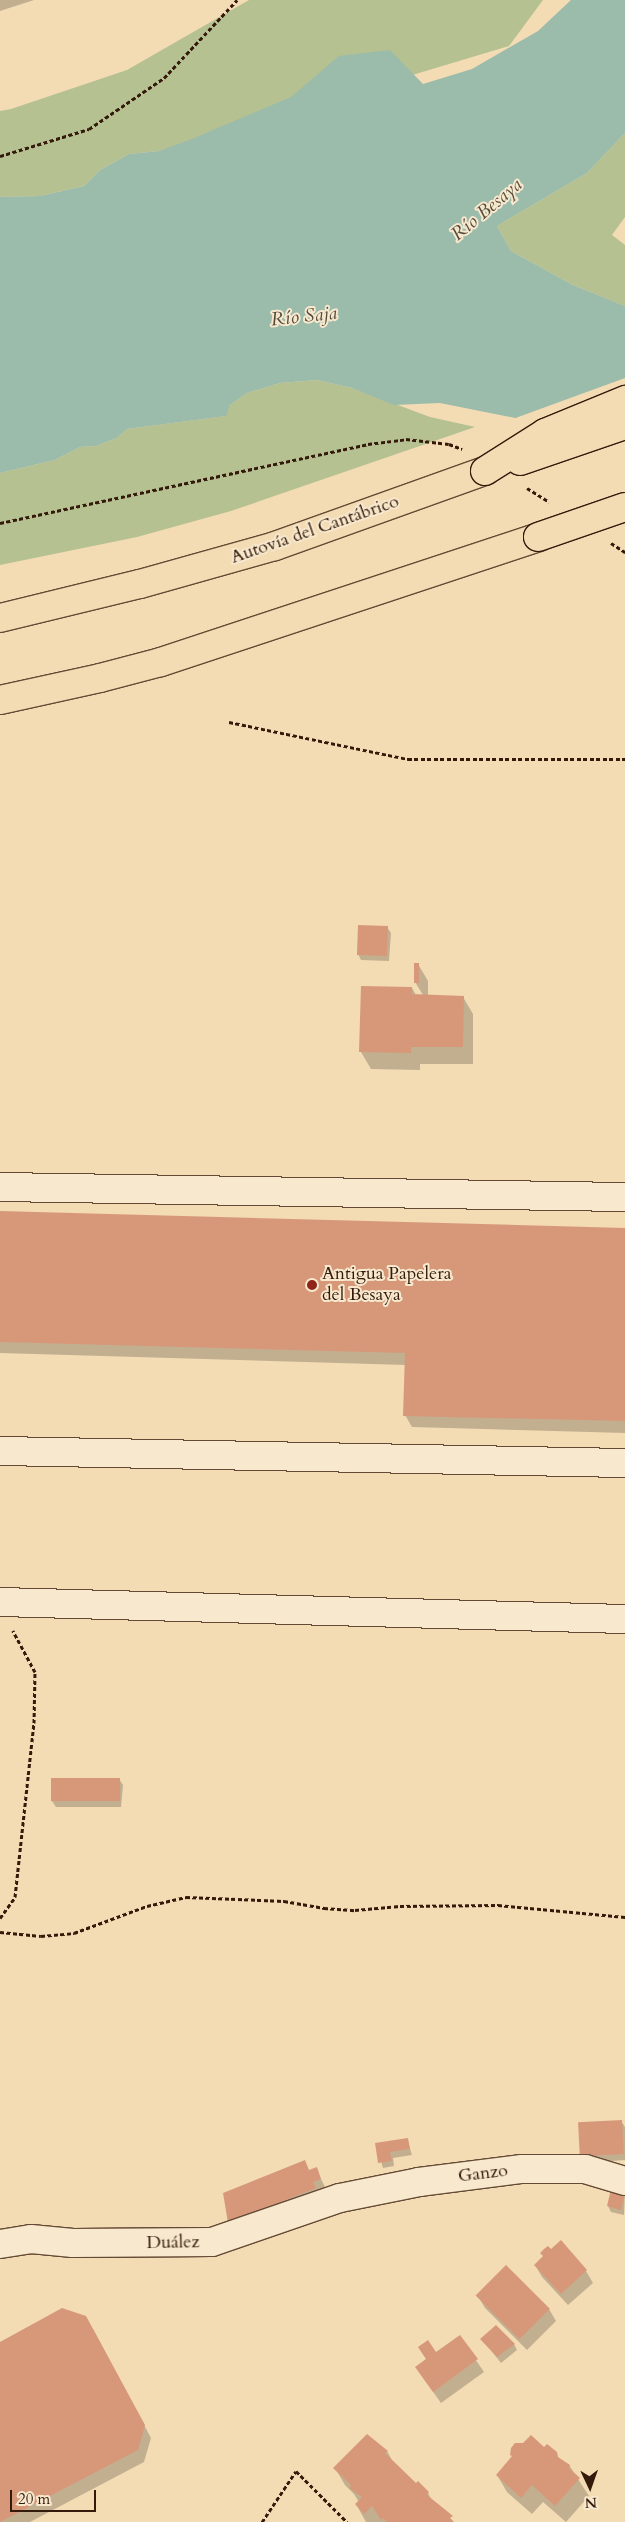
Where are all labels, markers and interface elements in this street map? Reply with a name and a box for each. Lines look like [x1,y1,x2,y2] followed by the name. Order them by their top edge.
[447,174,527,246] water label: Río Besaya
[270,302,338,332] water label: Río Saja
[228,491,402,569] street label: Autovía del Cantábrico
[322,1264,452,1306] place label: Antigua Papelera del Besaya
[306,1279,318,1291] marker: Antigua Papelera del Besaya
[457,2160,509,2188] street label: Ganzo
[146,2232,200,2254] street label: Duález
[565,2462,615,2512] north arrow
[12,2480,99,2512] scale bar
[18,2489,50,2509] text: 20 m
[584,2493,597,2512] text: N

